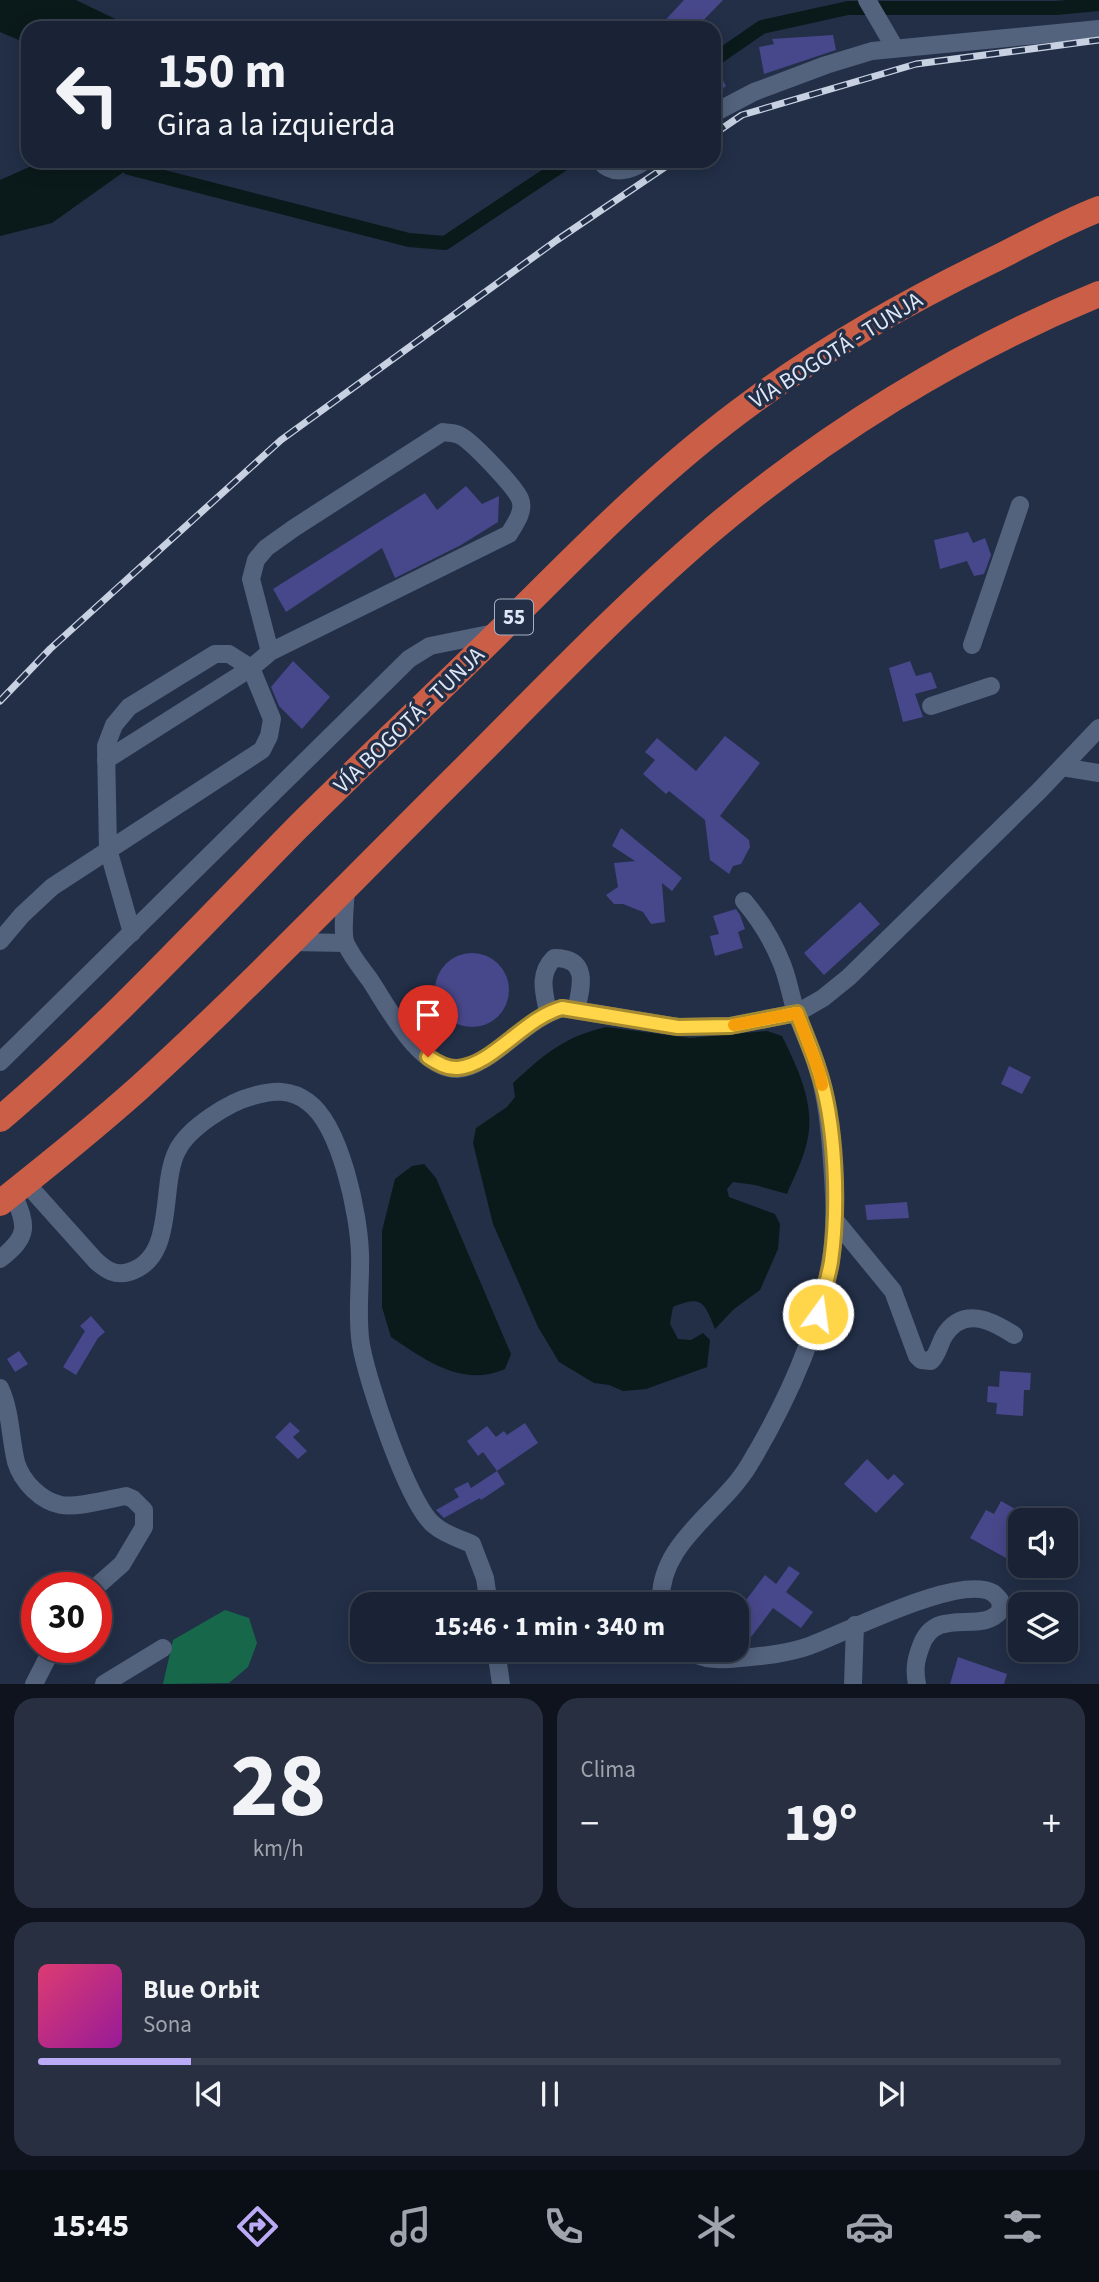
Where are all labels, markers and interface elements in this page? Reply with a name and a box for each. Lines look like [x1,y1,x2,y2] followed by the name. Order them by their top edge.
[157,37,286,107] text: 150 m
[42,49,133,140] icon: left
[157,102,395,148] text: Gira a la izquierda
[743,283,929,417] street label: VÍA BOGOTÁ - TUNJA
[495,600,533,634] road number: 55
[326,639,492,801] street label: VÍA BOGOTÁ - TUNJA
[398,985,458,1057] pin
[409,996,447,1034] icon: arrive
[781,1277,855,1351] position arrow
[1008,1508,1078,1662] map controls
[1008,1508,1078,1578] button: sound
[21,1572,112,1663] speed limit sign: 30
[1008,1592,1078,1662] button: layers
[434,1608,665,1645] text: 15:46 · 1 min · 340 m
[230,1722,326,1851] text: 28
[581,1753,636,1786] text: Clima
[784,1787,858,1861] text: 19°
[581,1797,599,1851] text: −
[1042,1797,1061,1851] text: +
[253,1832,304,1865] text: km/h
[143,1971,260,2008] text: Blue Orbit
[143,2008,192,2041] text: Sona
[190,2075,228,2113] icon: previous
[531,2075,569,2113] icon: pause
[872,2075,910,2113] icon: next
[233,2202,282,2251] icon: directions
[386,2202,435,2251] icon: music
[539,2202,588,2251] icon: phone
[692,2202,741,2251] icon: climate
[845,2202,894,2251] icon: car
[998,2202,1047,2251] icon: filters
[52,2203,129,2249] text: 15:45

